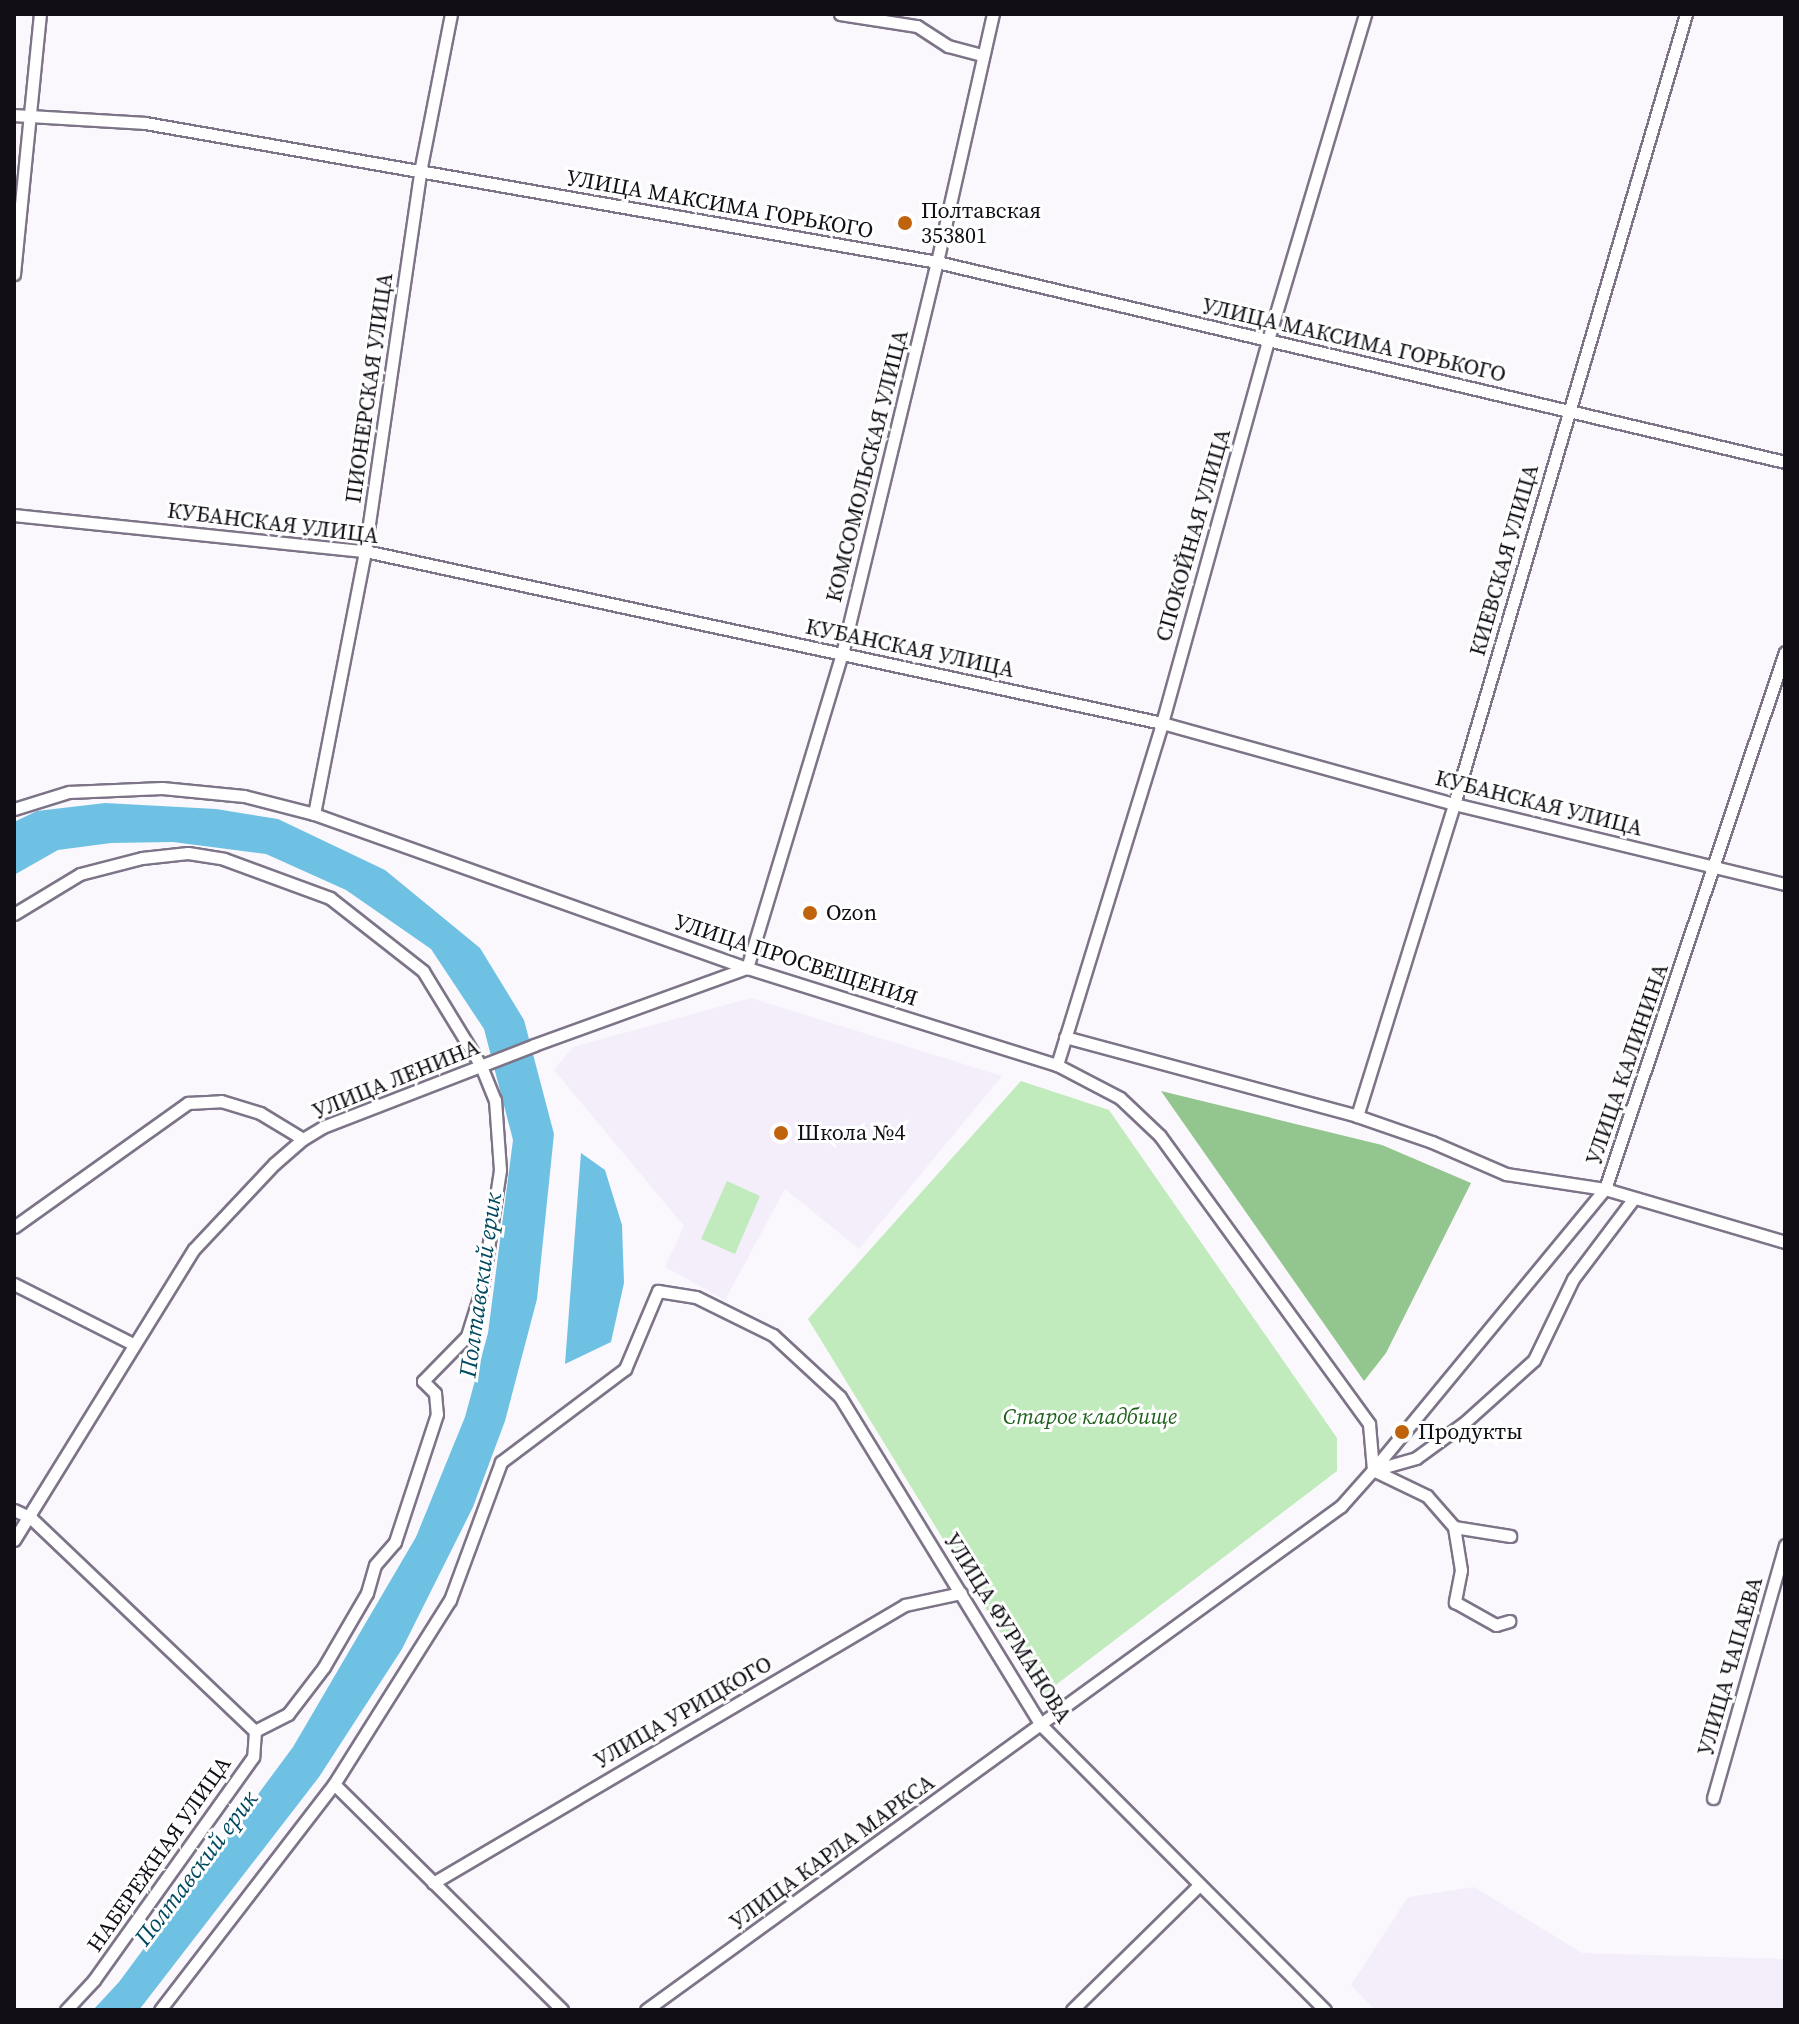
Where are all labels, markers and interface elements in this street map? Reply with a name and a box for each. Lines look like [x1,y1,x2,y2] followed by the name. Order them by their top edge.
[565,164,875,244] street label: УЛИЦА МАКСИМА ГОРЬКОГО
[921,197,1041,248] place label: Полтавская 353801
[896,214,914,232] marker: Полтавская 353801
[340,271,398,505] street label: ПИОНЕРСКАЯ УЛИЦА
[1200,292,1508,388] street label: УЛИЦА МАКСИМА ГОРЬКОГО
[820,327,914,605] street label: КОМСОМОЛЬСКАЯ УЛИЦА
[1150,426,1236,644] street label: СПОКОЙНАЯ УЛИЦА
[1464,461,1544,659] street label: КИЕВСКАЯ УЛИЦА
[166,497,380,549] street label: КУБАНСКАЯ УЛИЦА
[803,613,1017,683] street label: КУБАНСКАЯ УЛИЦА
[1433,764,1645,842] street label: КУБАНСКАЯ УЛИЦА
[826,900,877,926] place label: Ozon
[801,904,819,922] marker: Ozon
[671,908,921,1012] street label: УЛИЦА ПРОСВЕЩЕНИЯ
[1580,960,1674,1168] street label: УЛИЦА КАЛИНИНА
[309,1033,483,1125] street label: УЛИЦА ЛЕНИНА
[797,1120,906,1146] place label: Школа №4
[772,1124,790,1142] marker: Школа №4
[453,1191,507,1379] water label: Полтавский ерик
[1003,1404,1177,1430] park label: Старое кладбище
[1418,1419,1523,1445] place label: Продукты
[1393,1423,1411,1441] marker: Продукты
[939,1528,1077,1728] street label: УЛИЦА ФУРМАНОВА
[1692,1574,1768,1758] street label: УЛИЦА ЧАПАЕВА
[590,1650,776,1774] street label: УЛИЦА УРИЦКОГО
[81,1751,237,1957] street label: НАБЕРЕЖНАЯ УЛИЦА
[725,1769,939,1935] street label: УЛИЦА КАРЛА МАРКСА
[128,1785,264,1951] water label: Полтавский ерик

